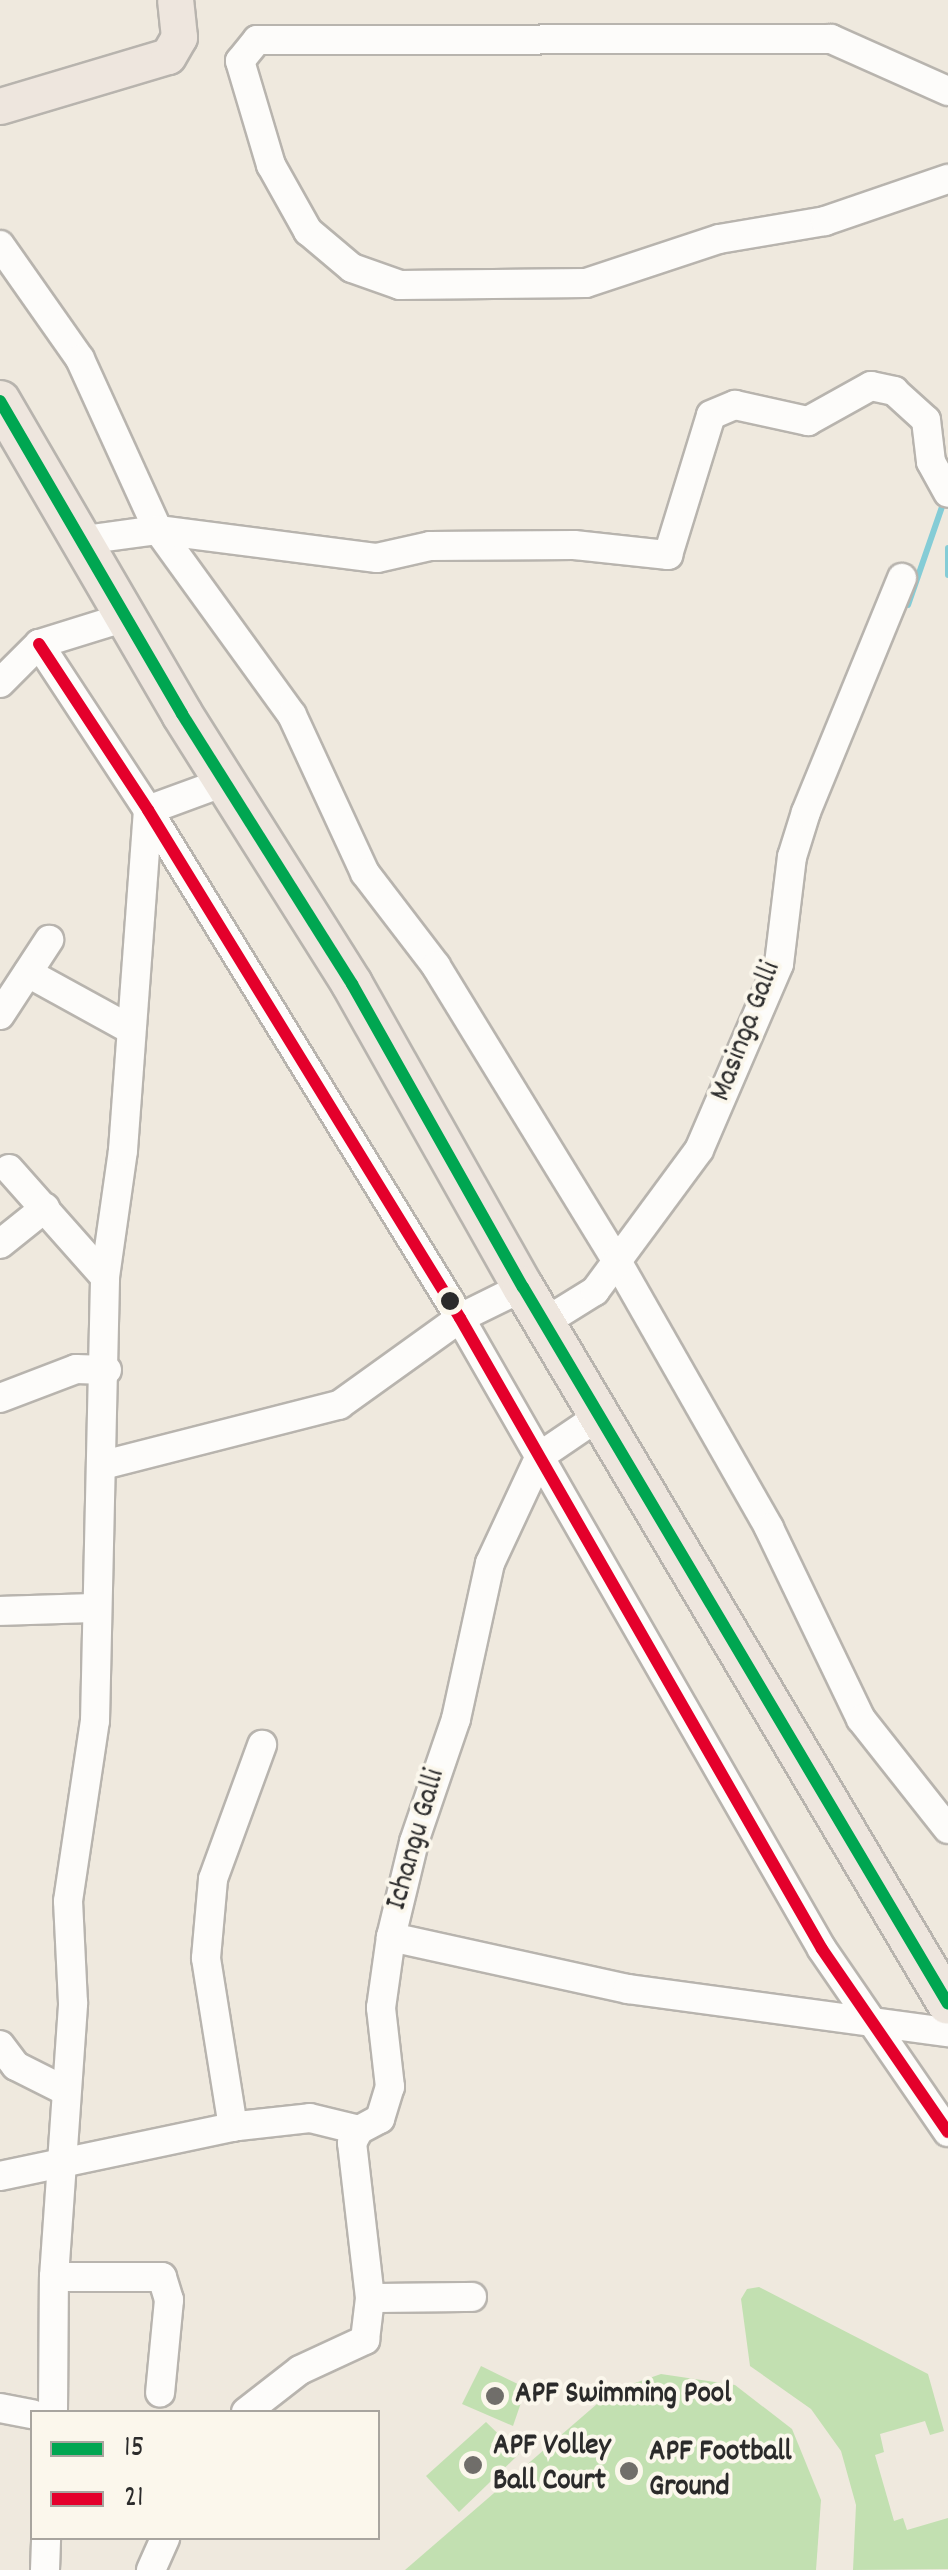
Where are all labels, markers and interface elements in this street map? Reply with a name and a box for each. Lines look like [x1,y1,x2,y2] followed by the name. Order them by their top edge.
[705,957,791,1107] street label: Masinga Galli
[440,1291,460,1311] unlabelled marker
[381,1765,455,1915] street label: Ichangu Galli
[515,2378,731,2414] place label: APF Swimming Pool
[484,2385,506,2407] marker: APF Swimming Pool
[30,2410,380,2540] legend
[124,2428,144,2471] text: 15
[493,2430,611,2500] place label: APF Volley Ball Court
[649,2436,792,2506] place label: APF Football Ground
[462,2454,484,2476] marker: APF Volley Ball Court
[618,2460,640,2482] marker: APF Football Ground
[124,2478,144,2521] text: 21

